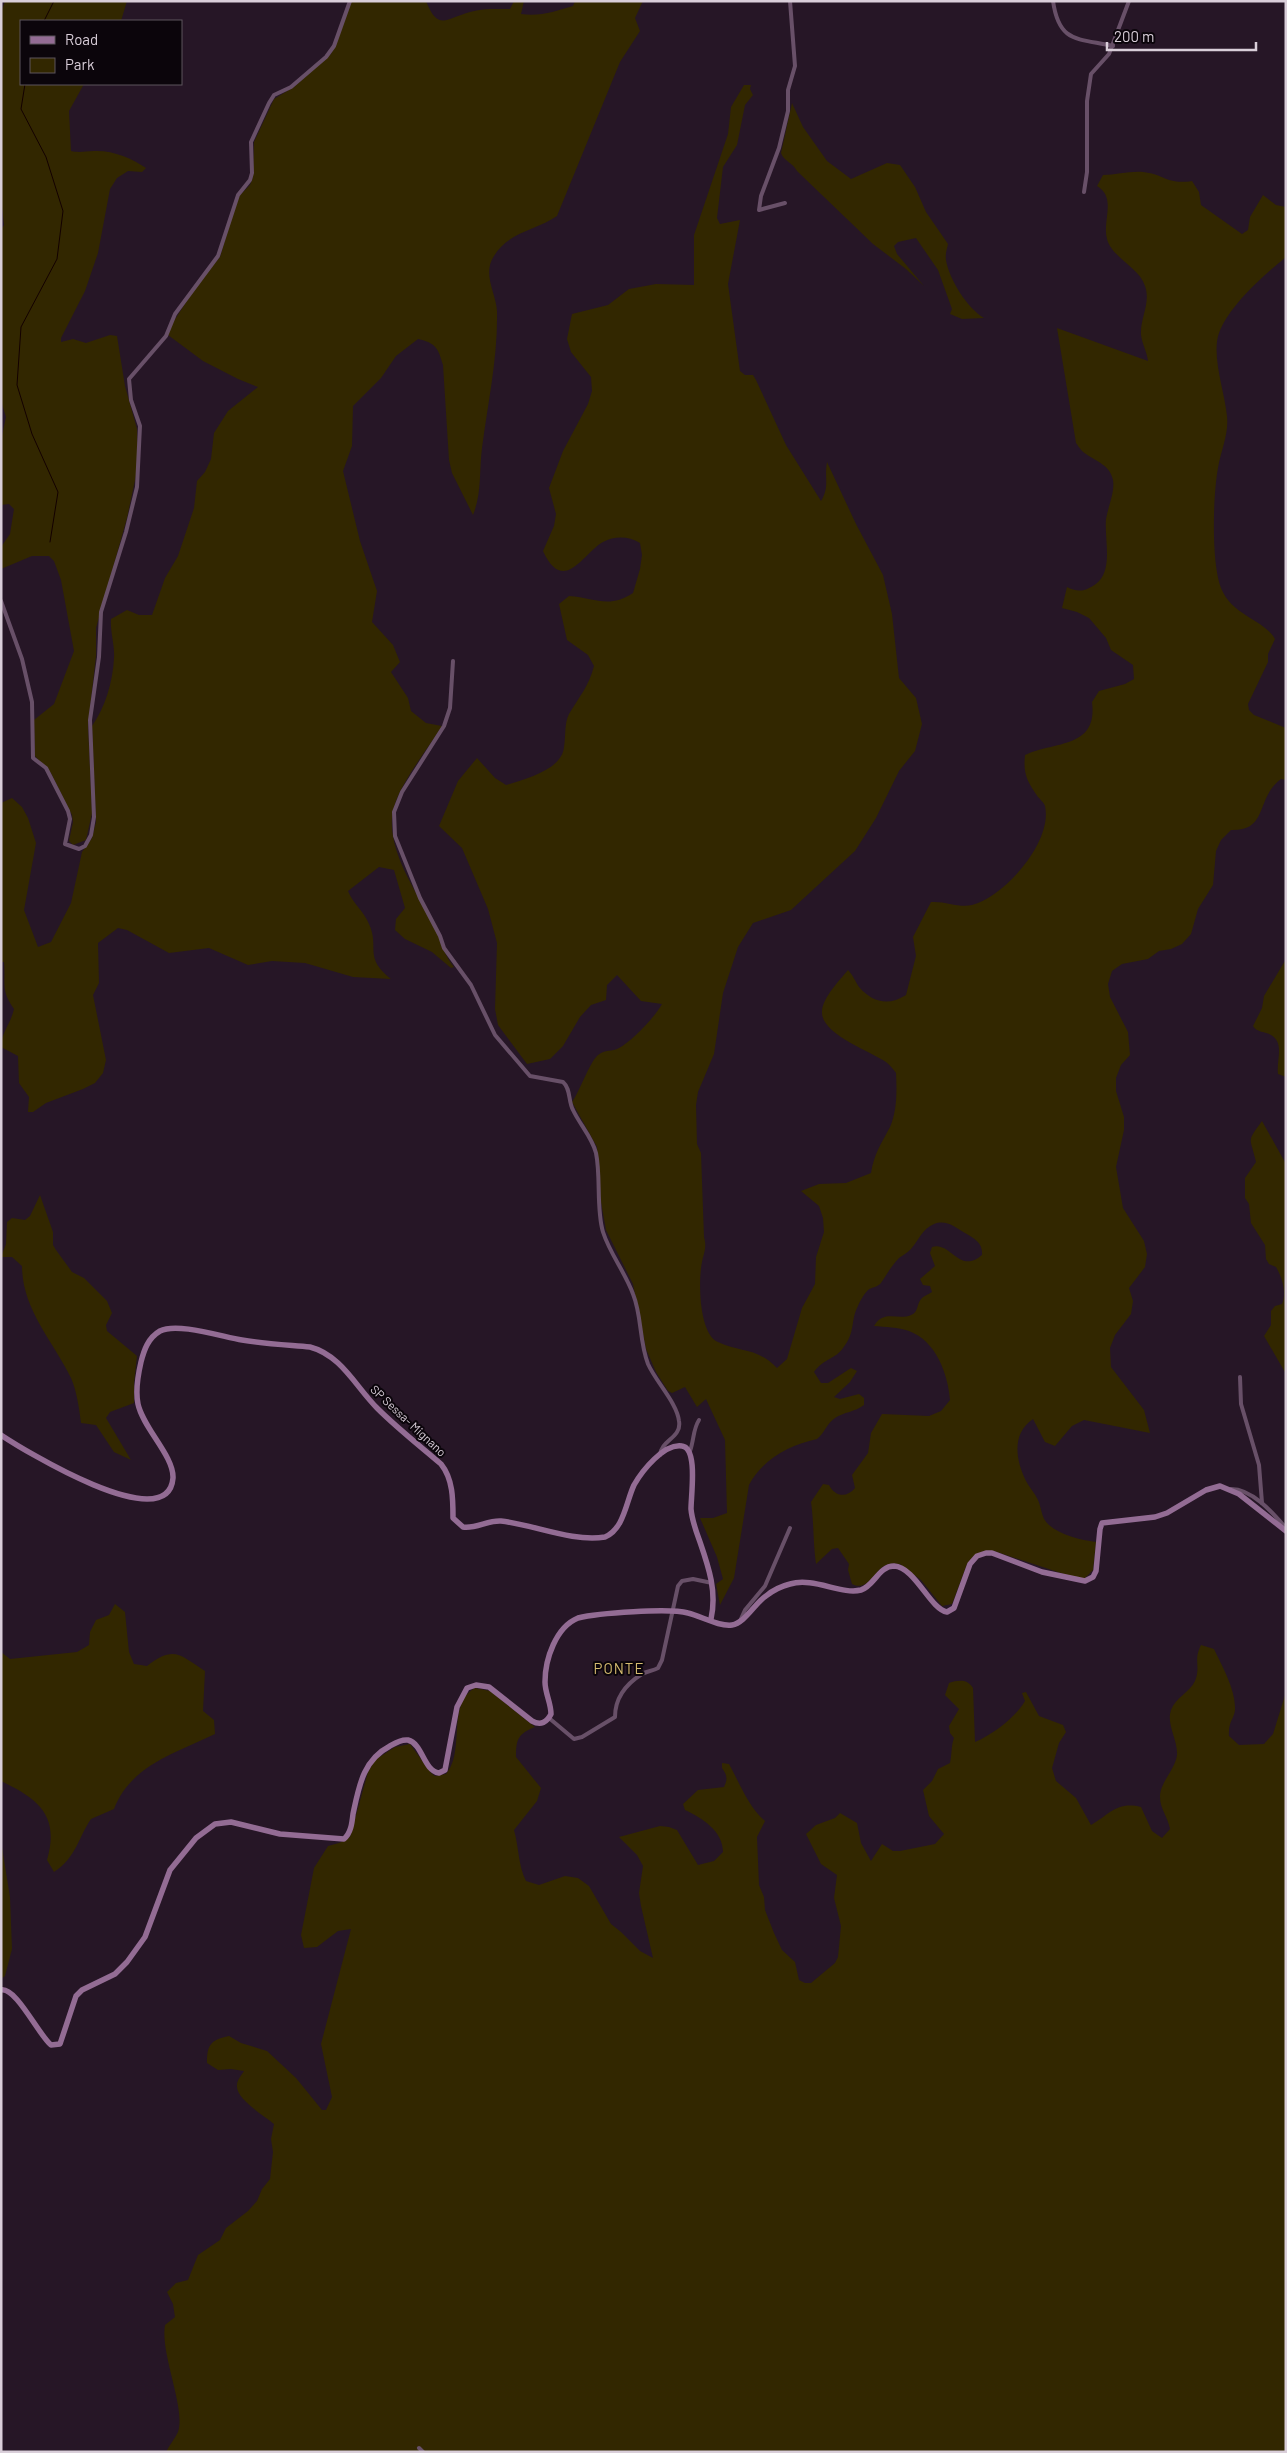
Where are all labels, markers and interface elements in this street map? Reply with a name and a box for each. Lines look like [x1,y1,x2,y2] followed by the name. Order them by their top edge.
[20,20,182,85] legend
[1107,20,1256,52] scale bar
[1114,27,1154,45] text: 200 m
[65,30,98,48] text: Road
[65,55,95,73] text: Park
[368,1382,449,1459] street label: SP Sessa- Mignano
[594,1659,644,1677] district label: PONTE

